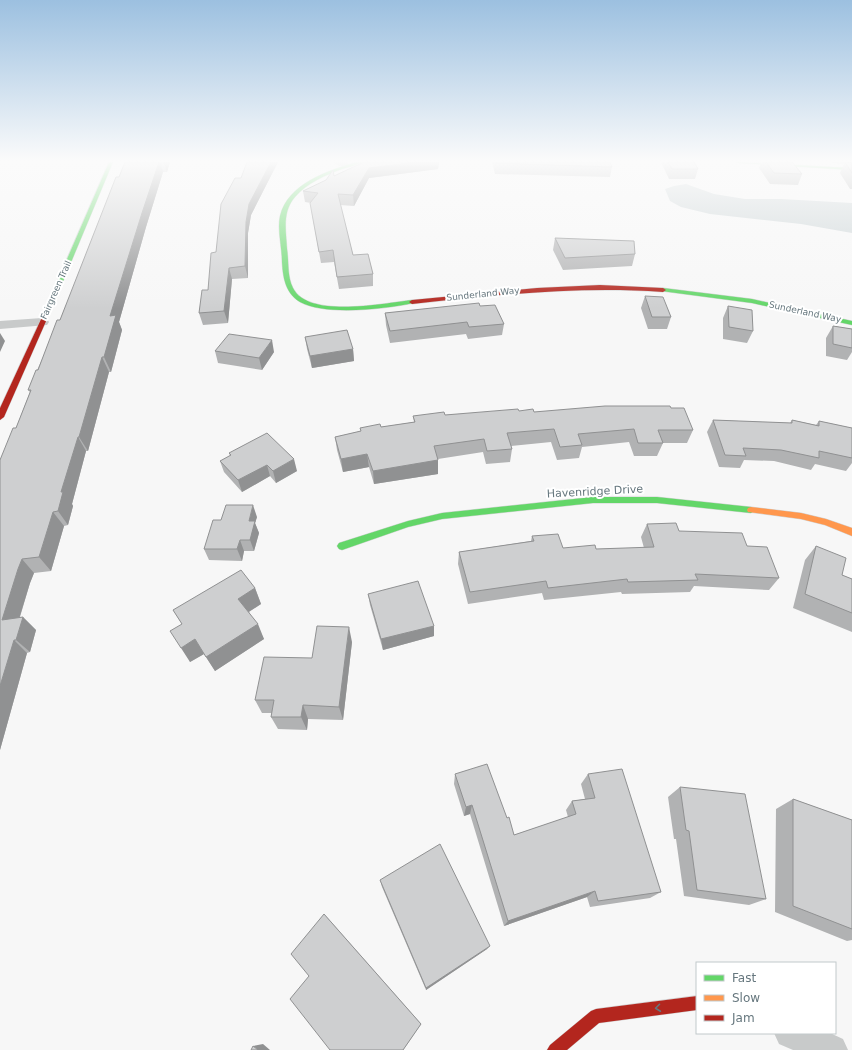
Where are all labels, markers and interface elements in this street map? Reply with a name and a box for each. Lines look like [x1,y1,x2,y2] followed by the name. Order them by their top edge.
[39,259,73,321] street label: Fairgreen Trail
[446,285,521,303] street label: Sunderland Way
[768,299,843,325] street label: Sunderland Way
[547,482,644,501] street label: Havenridge Drive
[696,962,836,1034] legend
[732,971,756,985] text: Fast
[732,991,760,1005] text: Slow
[655,1003,661,1012] one-way arrow
[731,1011,755,1025] text: Jam

